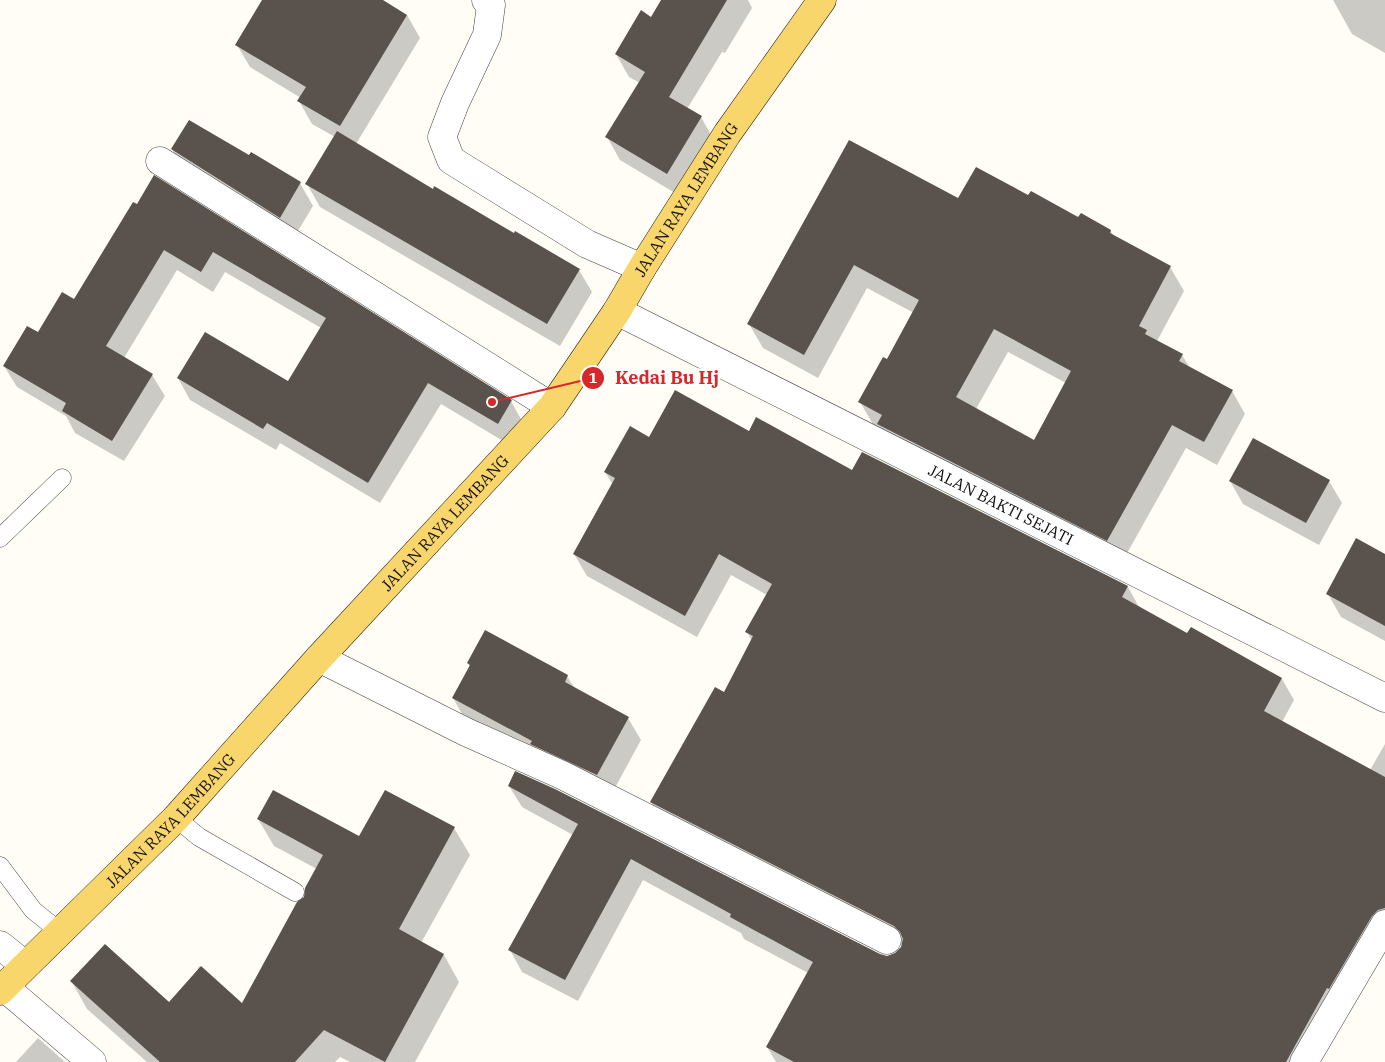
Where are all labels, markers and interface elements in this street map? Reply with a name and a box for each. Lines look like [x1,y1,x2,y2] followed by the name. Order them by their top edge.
[629,118,742,280] street label: JALAN RAYA LEMBANG
[580,361,729,394] callout: Kedai Bu Hj
[615,366,719,389] text: Kedai Bu Hj
[588,368,598,387] text: 1
[376,450,513,595] street label: JALAN RAYA LEMBANG
[925,460,1077,549] street label: JALAN BAKTI SEJATI
[101,749,239,892] street label: JALAN RAYA LEMBANG

